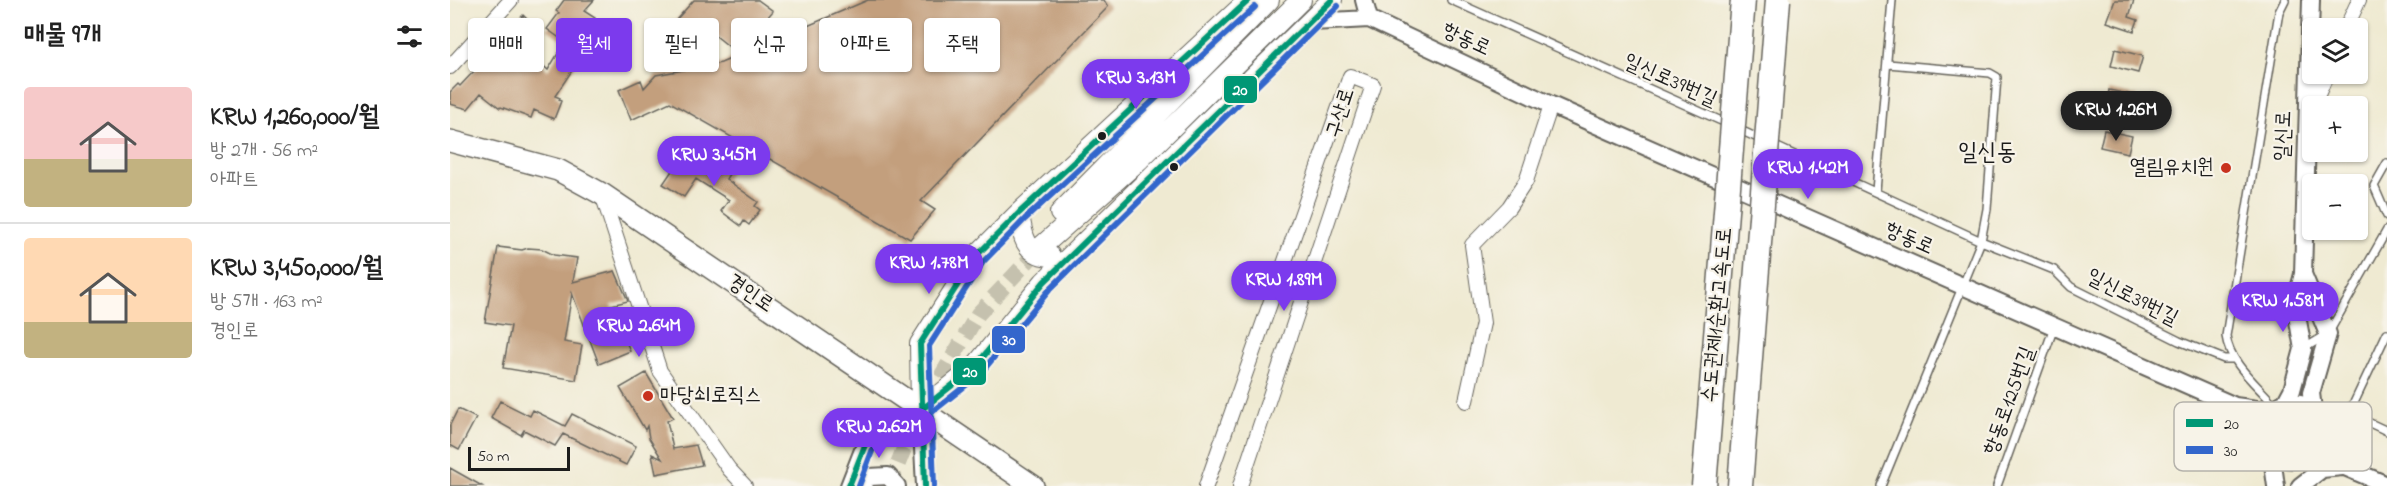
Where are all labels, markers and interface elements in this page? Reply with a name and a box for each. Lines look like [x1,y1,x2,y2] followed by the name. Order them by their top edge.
[1437,16,1495,64] street label: 항동로
[24,17,101,55] text: 매물 9개
[468,18,544,72] chip: 매매
[556,18,632,72] chip: 월세
[644,18,719,72] chip: 필터
[731,18,807,72] chip: 신규
[819,18,912,72] chip: 아파트
[924,18,1000,72] chip: 주택
[2302,18,2368,240] map controls
[2302,18,2368,84] button: layers
[393,20,426,53] icon: filters
[1618,47,1722,115] street label: 일신로39번길
[1067,59,1205,110] pin: KRW 3.13M
[1096,64,1176,93] text: KRW 3.13M
[1223,75,1258,104] line badge: 20
[1232,79,1248,103] text: 20
[1319,84,1363,142] street label: 구산로
[2047,91,2185,142] pin: KRW 1.26M
[2075,96,2157,125] text: KRW 1.26M
[2302,96,2368,162] button: +
[210,99,379,137] text: KRW 1,260,000/월
[2268,110,2300,162] street label: 일신로
[72,111,144,183] icon: home
[1096,130,1108,142] unlabelled marker
[645,136,783,187] pin: KRW 3.45M
[1958,136,2016,171] district label: 일신동
[210,137,318,166] text: 방 2개 · 56 m²
[671,141,757,170] text: KRW 3.45M
[1739,149,1877,200] pin: KRW 1.42M
[2130,153,2214,183] place label: 열림유치원
[1767,154,1849,183] text: KRW 1.42M
[1168,161,1180,173] unlabelled marker
[2219,161,2233,175] marker: 열림유치원
[210,166,258,195] text: 아파트
[2302,174,2368,240] button: −
[1880,215,1938,263] street label: 항동로
[1695,226,1741,404] street label: 수도권제1순환고속도로
[860,244,998,295] pin: KRW 1.78M
[889,249,969,278] text: KRW 1.78M
[210,250,383,288] text: KRW 3,450,000/월
[1215,261,1353,312] pin: KRW 1.89M
[72,262,144,334] icon: home
[2081,262,2183,334] street label: 일신로39번길
[1245,266,1323,295] text: KRW 1.89M
[721,267,779,321] street label: 경인로
[2214,282,2352,333] pin: KRW 1.58M
[2242,287,2324,316] text: KRW 1.58M
[210,288,323,317] text: 방 5개 · 163 m²
[570,307,708,358] pin: KRW 2.64M
[597,312,681,341] text: KRW 2.64M
[210,317,258,346] text: 경인로
[991,325,1026,354] line badge: 30
[1001,329,1016,353] text: 30
[1976,342,2044,460] street label: 항동로125번길
[952,357,987,386] line badge: 20
[962,361,978,385] text: 20
[660,381,761,411] place label: 마당쇠로직스
[641,389,655,403] marker: 마당쇠로직스
[2174,402,2372,471] legend
[810,408,948,459] pin: KRW 2.62M
[836,413,922,442] text: KRW 2.62M
[2224,413,2239,437] text: 20
[2224,440,2238,464] text: 30
[468,444,570,472] scale bar
[477,445,509,469] text: 50 m

